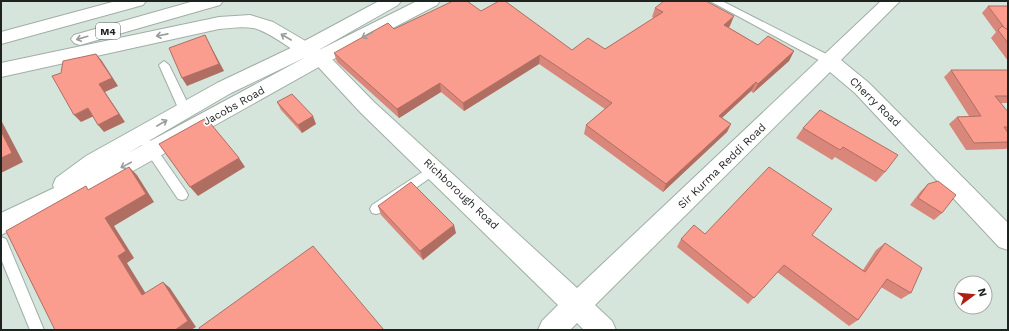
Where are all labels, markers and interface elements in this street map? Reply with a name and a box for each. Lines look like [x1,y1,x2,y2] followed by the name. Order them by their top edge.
[96,23,120,39] road number: M4
[156,31,169,39] one-way arrow
[361,31,373,39] one-way arrow
[280,33,292,41] one-way arrow
[76,35,89,42] one-way arrow
[847,75,903,129] street label: Cherry Road
[201,84,267,128] street label: Jacobs Road
[156,119,168,127] one-way arrow
[675,121,769,211] street label: Sir Kurma Reddi Road
[421,156,501,232] street label: Richborough Road
[120,162,132,170] one-way arrow
[953,275,993,315] north arrow
[975,287,990,298] text: N

